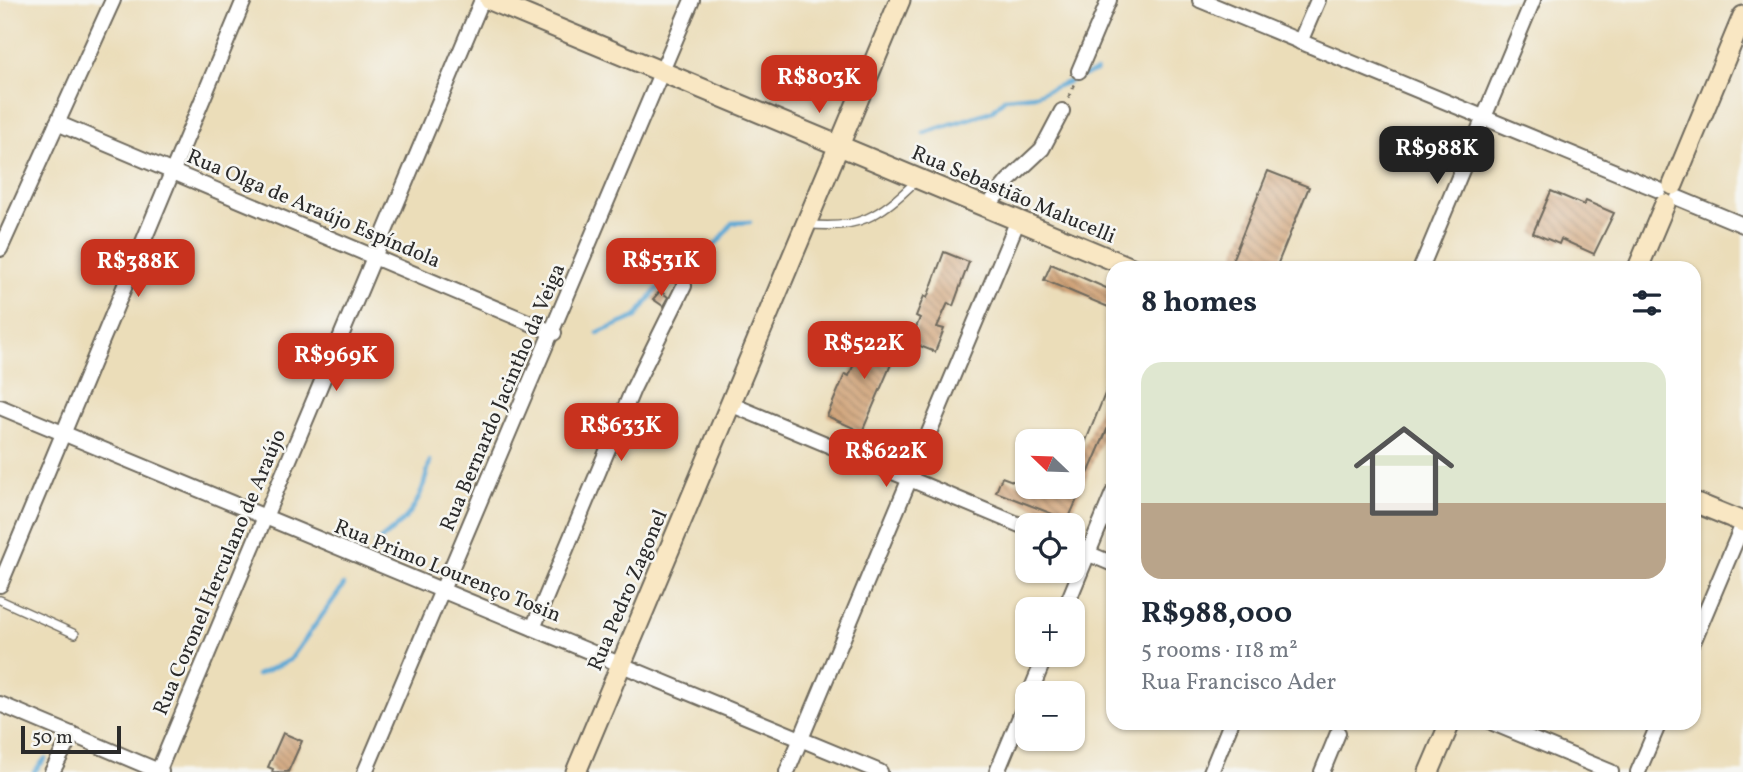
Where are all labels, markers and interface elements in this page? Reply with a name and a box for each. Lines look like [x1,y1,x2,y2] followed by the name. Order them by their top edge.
[762,55,876,115] pin: R$803K
[777,62,861,94] text: R$803K
[1380,127,1494,186] pin: R$988K
[1395,133,1479,165] text: R$988K
[907,139,1120,252] street label: Rua Sebastião Malucelli
[182,143,445,276] street label: Rua Olga de Araújo Espíndola
[604,238,718,298] pin: R$531K
[81,240,195,299] pin: R$388K
[622,245,700,277] text: R$531K
[97,246,179,278] text: R$388K
[434,259,573,536] street label: Rua Bernardo Jacintho da Veiga
[1141,282,1257,324] text: 8 homes
[1628,284,1666,322] icon: filters
[807,322,921,381] pin: R$522K
[824,328,904,360] text: R$522K
[279,334,393,393] pin: R$969K
[294,340,378,372] text: R$969K
[564,404,678,463] pin: R$633K
[1341,408,1467,534] icon: home
[580,410,662,442] text: R$633K
[147,425,294,720] street label: Rua Coronel Herculano de Araújo
[1015,429,1085,499] north arrow
[1015,429,1085,751] map controls
[829,430,943,489] pin: R$622K
[845,436,927,468] text: R$622K
[581,505,676,676] street label: Rua Pedro Zagonel
[330,513,565,630] street label: Rua Primo Lourenço Tosin
[1015,513,1085,583] button: locate
[1141,593,1292,635] text: R$988,000
[1015,597,1085,667] button: +
[1141,635,1298,667] text: 5 rooms · 118 m²
[1141,667,1336,699] text: Rua Francisco Ader
[1015,681,1085,751] button: −
[21,723,121,755] scale bar
[32,725,73,751] text: 50 m

